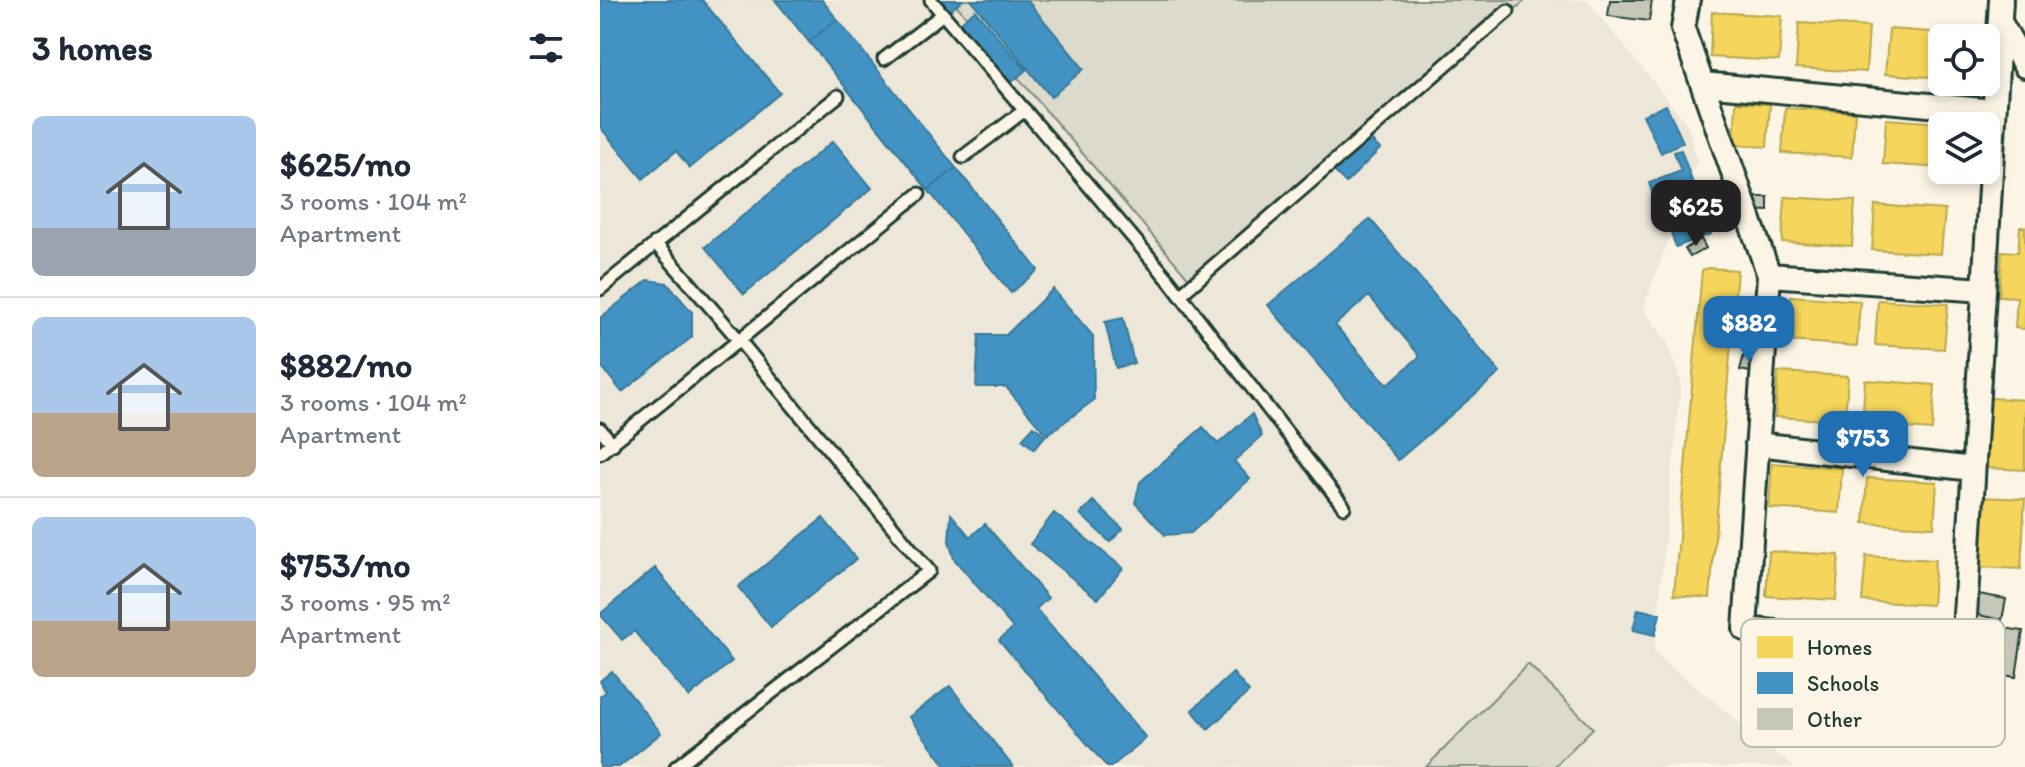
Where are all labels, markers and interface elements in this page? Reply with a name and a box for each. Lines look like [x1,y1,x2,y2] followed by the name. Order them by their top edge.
[1928,24,2000,184] map controls
[1928,24,2000,96] button: locate
[524,26,568,70] icon: filters
[32,28,153,69] text: 3 homes
[1928,112,2000,184] button: layers
[280,144,411,185] text: $625/mo
[96,148,192,244] icon: home
[1649,180,1743,248] pin: $625
[280,185,467,217] text: 3 rooms · 104 m²
[1669,190,1723,222] text: $625
[280,217,401,249] text: Apartment
[1702,296,1796,364] pin: $882
[1721,306,1777,338] text: $882
[280,345,413,386] text: $882/mo
[96,349,192,445] icon: home
[280,386,467,418] text: 3 rooms · 104 m²
[1816,411,1910,479] pin: $753
[280,418,401,450] text: Apartment
[1836,421,1890,453] text: $753
[280,545,411,586] text: $753/mo
[96,549,192,645] icon: home
[280,586,451,618] text: 3 rooms · 95 m²
[280,618,401,650] text: Apartment
[1741,619,2005,747] legend
[1807,634,1872,661] text: Homes
[1807,670,1879,697] text: Schools
[1807,706,1862,733] text: Other

